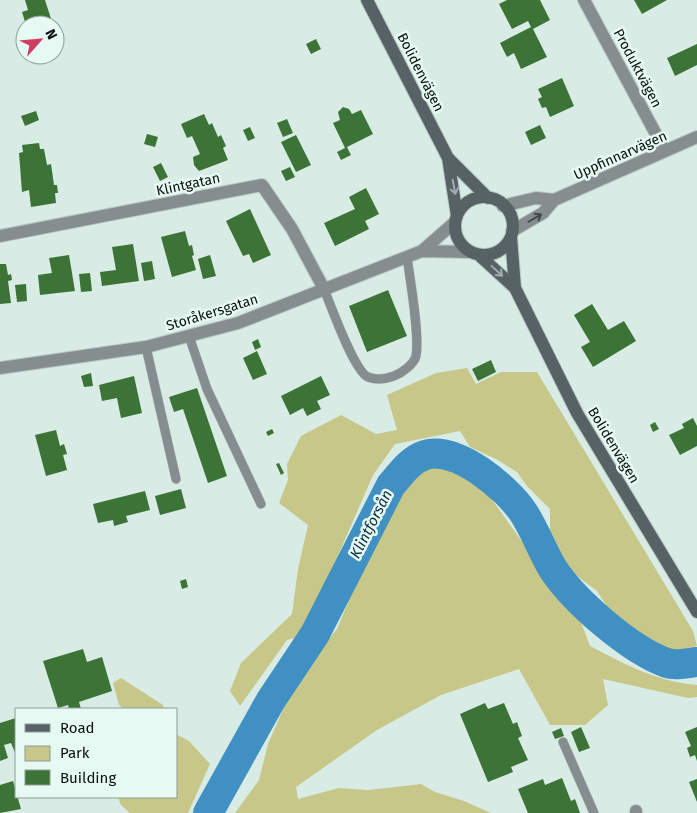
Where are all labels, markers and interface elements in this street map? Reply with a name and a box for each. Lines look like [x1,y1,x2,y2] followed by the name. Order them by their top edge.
[15,15,65,65] north arrow
[41,26,61,42] text: N
[610,26,665,111] street label: Produktvägen
[393,30,448,114] street label: Bolidenvägen
[571,127,670,184] street label: Uppfinnarvägen
[155,169,222,200] street label: Klintgatan
[449,179,459,195] one-way arrow
[527,212,542,222] one-way arrow
[491,265,504,277] one-way arrow
[164,290,260,334] street label: Storåkersgatan
[584,404,643,486] street label: Bolidenvägen
[346,487,396,561] water label: Klintforsån
[15,708,178,798] legend
[60,719,95,737] text: Road
[60,744,90,762] text: Park
[60,769,116,787] text: Building

